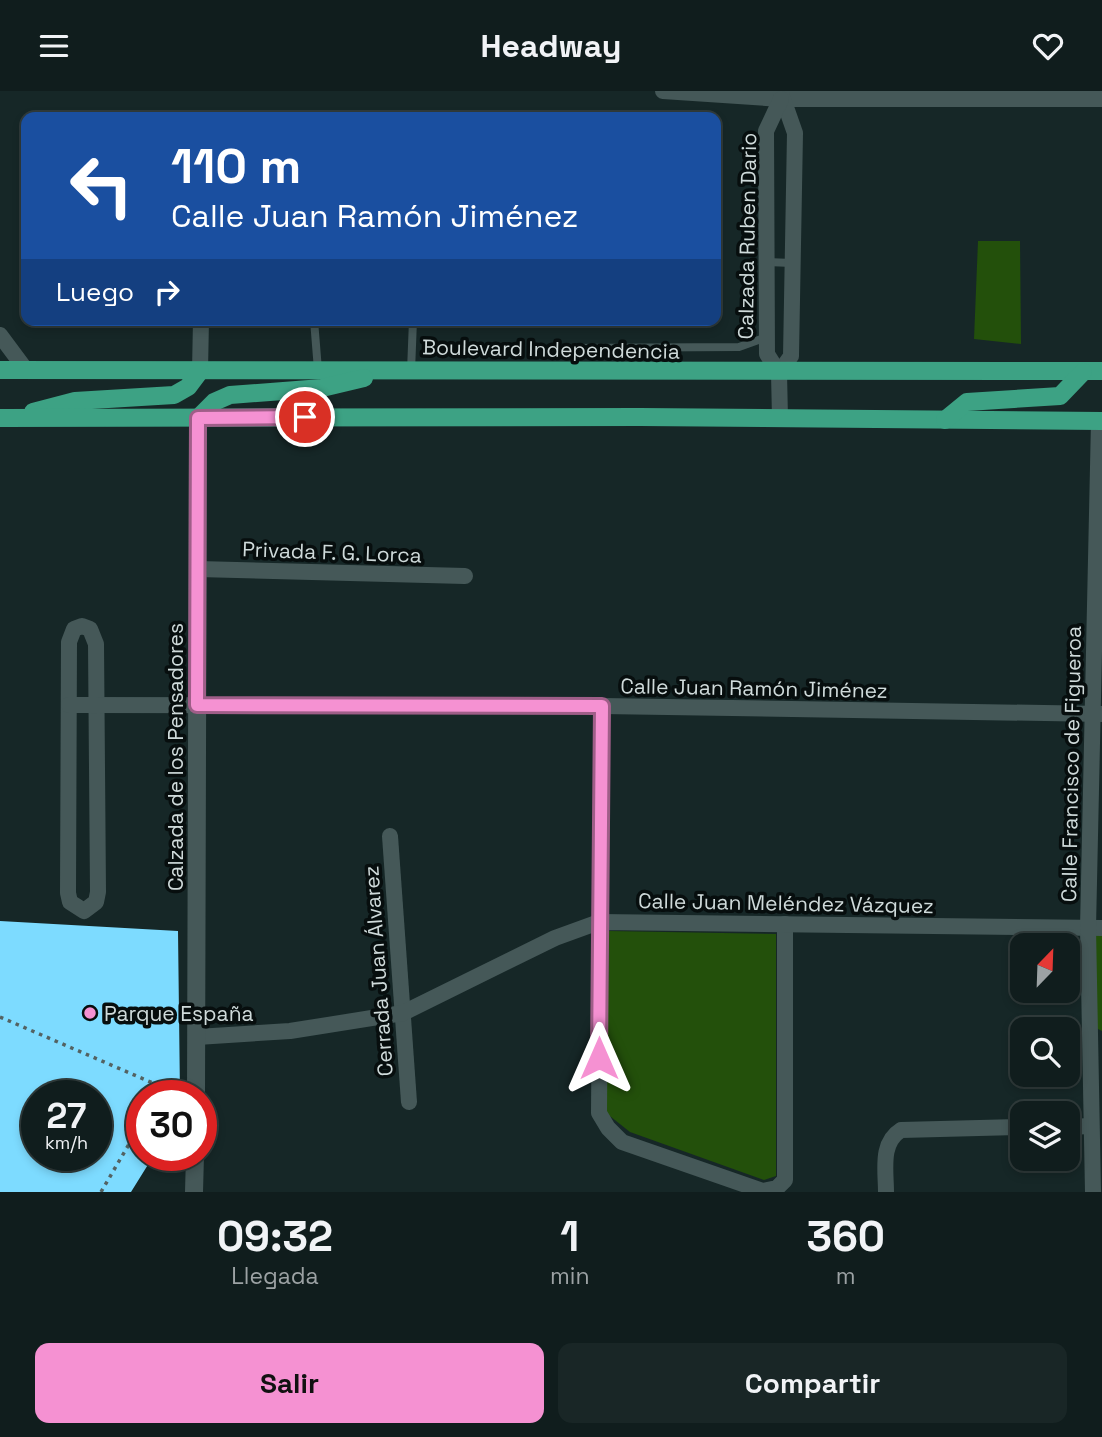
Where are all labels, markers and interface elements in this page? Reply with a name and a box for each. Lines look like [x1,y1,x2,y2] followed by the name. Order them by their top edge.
[481,26,621,66] text: Headway
[35,27,73,65] icon: menu
[1029,27,1067,65] icon: heart
[732,132,762,340] street label: Calzada Ruben Dario
[171,135,301,197] text: 110 m
[56,140,147,231] icon: left
[171,196,579,236] text: Calle Juan Ramón Jiménez
[148,273,186,311] icon: right
[56,275,134,309] text: Luego
[422,333,680,365] street label: Boulevard Independencia
[275,387,335,447] pin
[286,398,324,436] icon: arrive
[242,535,422,569] street label: Privada F. G. Lorca
[162,623,189,891] street label: Calzada de los Pensadores
[1055,626,1087,902] street label: Calle Francisco de Figueroa
[620,672,888,704] street label: Calle Juan Ramón Jiménez
[357,865,399,1077] street label: Cerrada Juan Álvarez
[638,887,934,919] street label: Calle Juan Meléndez Vázquez
[1010,933,1080,1003] north arrow
[1010,933,1080,1171] map controls
[104,1000,254,1027] place label: Parque España
[82,1005,98,1021] marker: Parque España
[1010,1017,1080,1087] button: search
[562,1021,636,1095] position arrow
[126,1080,217,1171] speed limit sign: 30
[47,1094,86,1138] text: 27
[1010,1101,1080,1171] button: layers
[45,1131,88,1154] text: km/h
[217,1210,333,1263] text: 09:32
[560,1210,579,1263] text: 1
[806,1210,885,1263] text: 360
[231,1261,319,1291] text: Llegada
[550,1261,589,1291] text: min
[836,1261,856,1291] text: m
[35,1343,544,1423] button: Salir
[558,1343,1067,1423] button: Compartir

